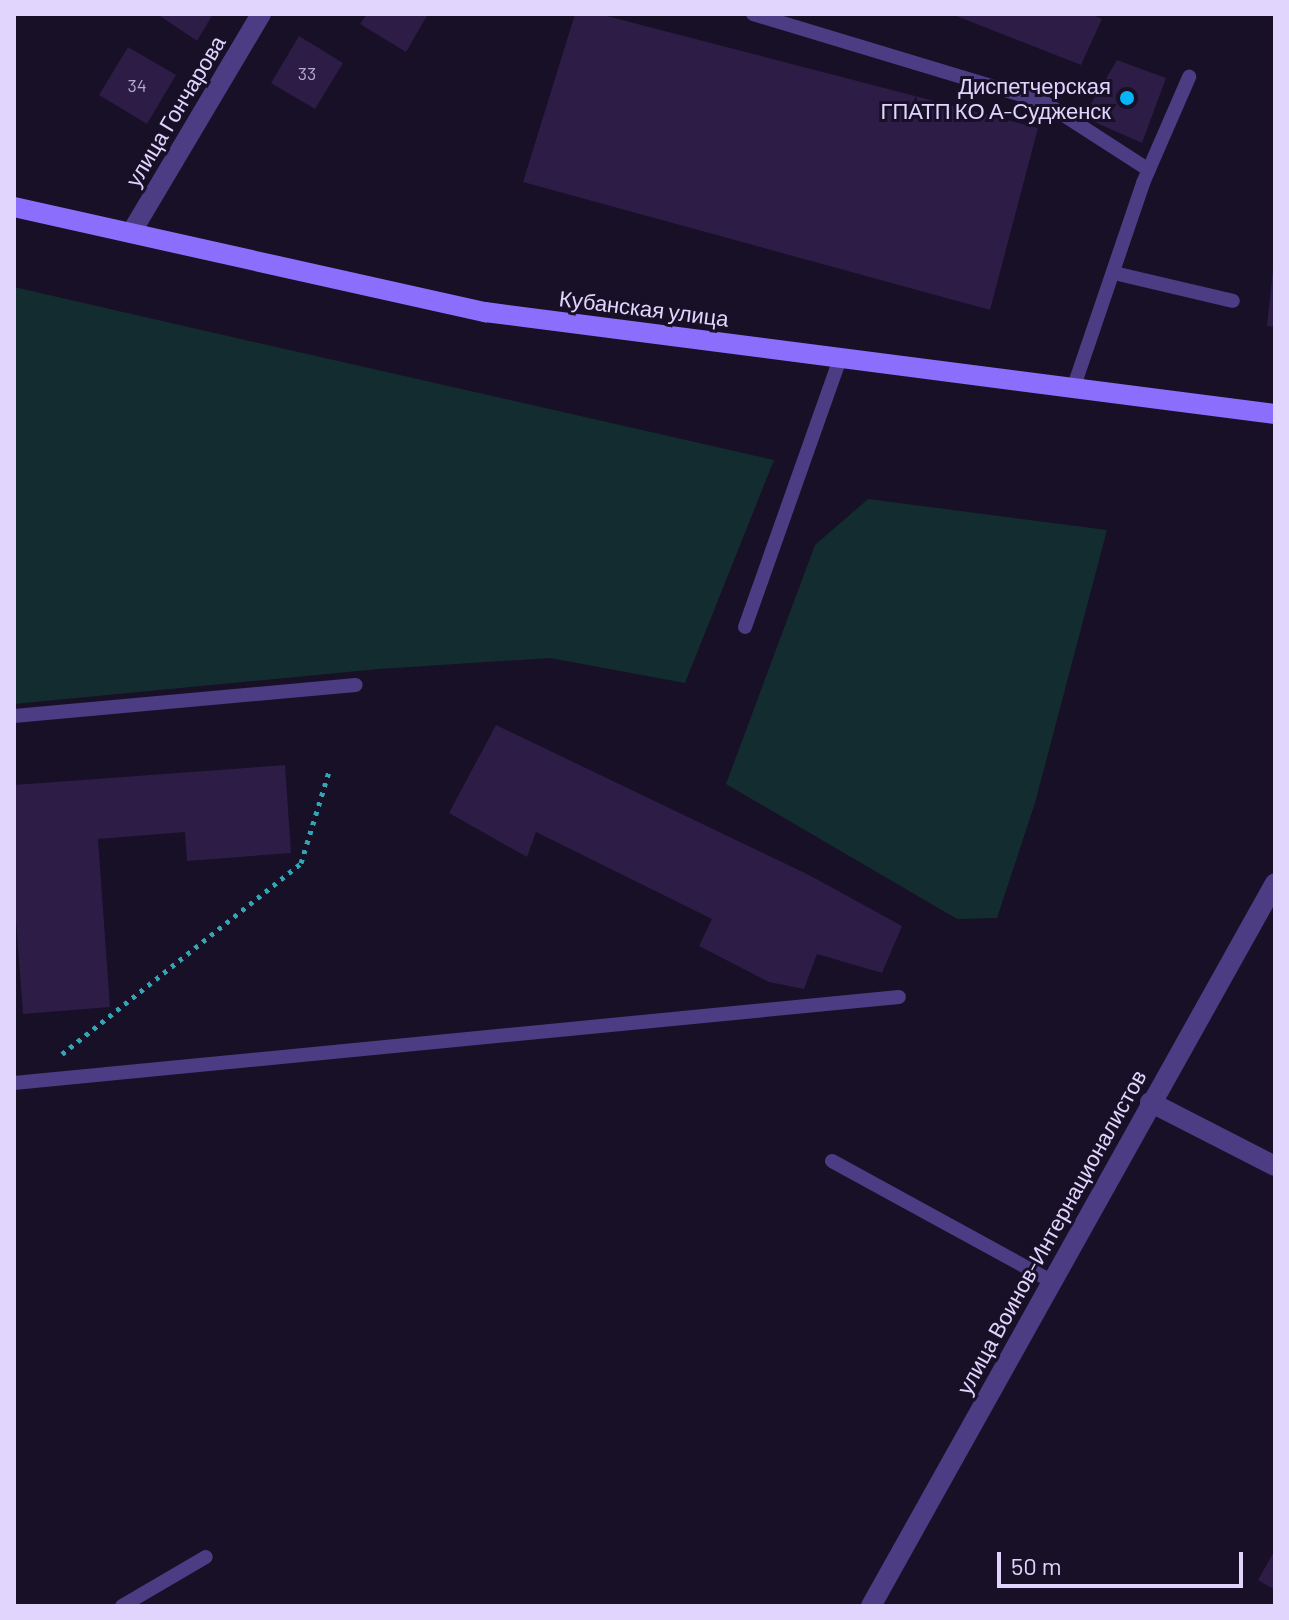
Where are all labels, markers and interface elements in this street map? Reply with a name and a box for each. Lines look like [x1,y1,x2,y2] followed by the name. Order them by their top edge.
[120,31,230,191] street label: улица Гончарова
[298,62,316,84] house number: 33
[881,72,1111,124] place label: Диспетчерская ГПАТП КО А-Судженск
[127,74,147,96] house number: 34
[1118,89,1136,107] marker: Диспетчерская ГПАТП КО А-Судженск
[558,284,730,332] street label: Кубанская улица
[951,1065,1151,1399] street label: улица Воинов-Интернационалистов
[1001,1536,1247,1586] scale bar
[1011,1551,1062,1580] text: 50 m

